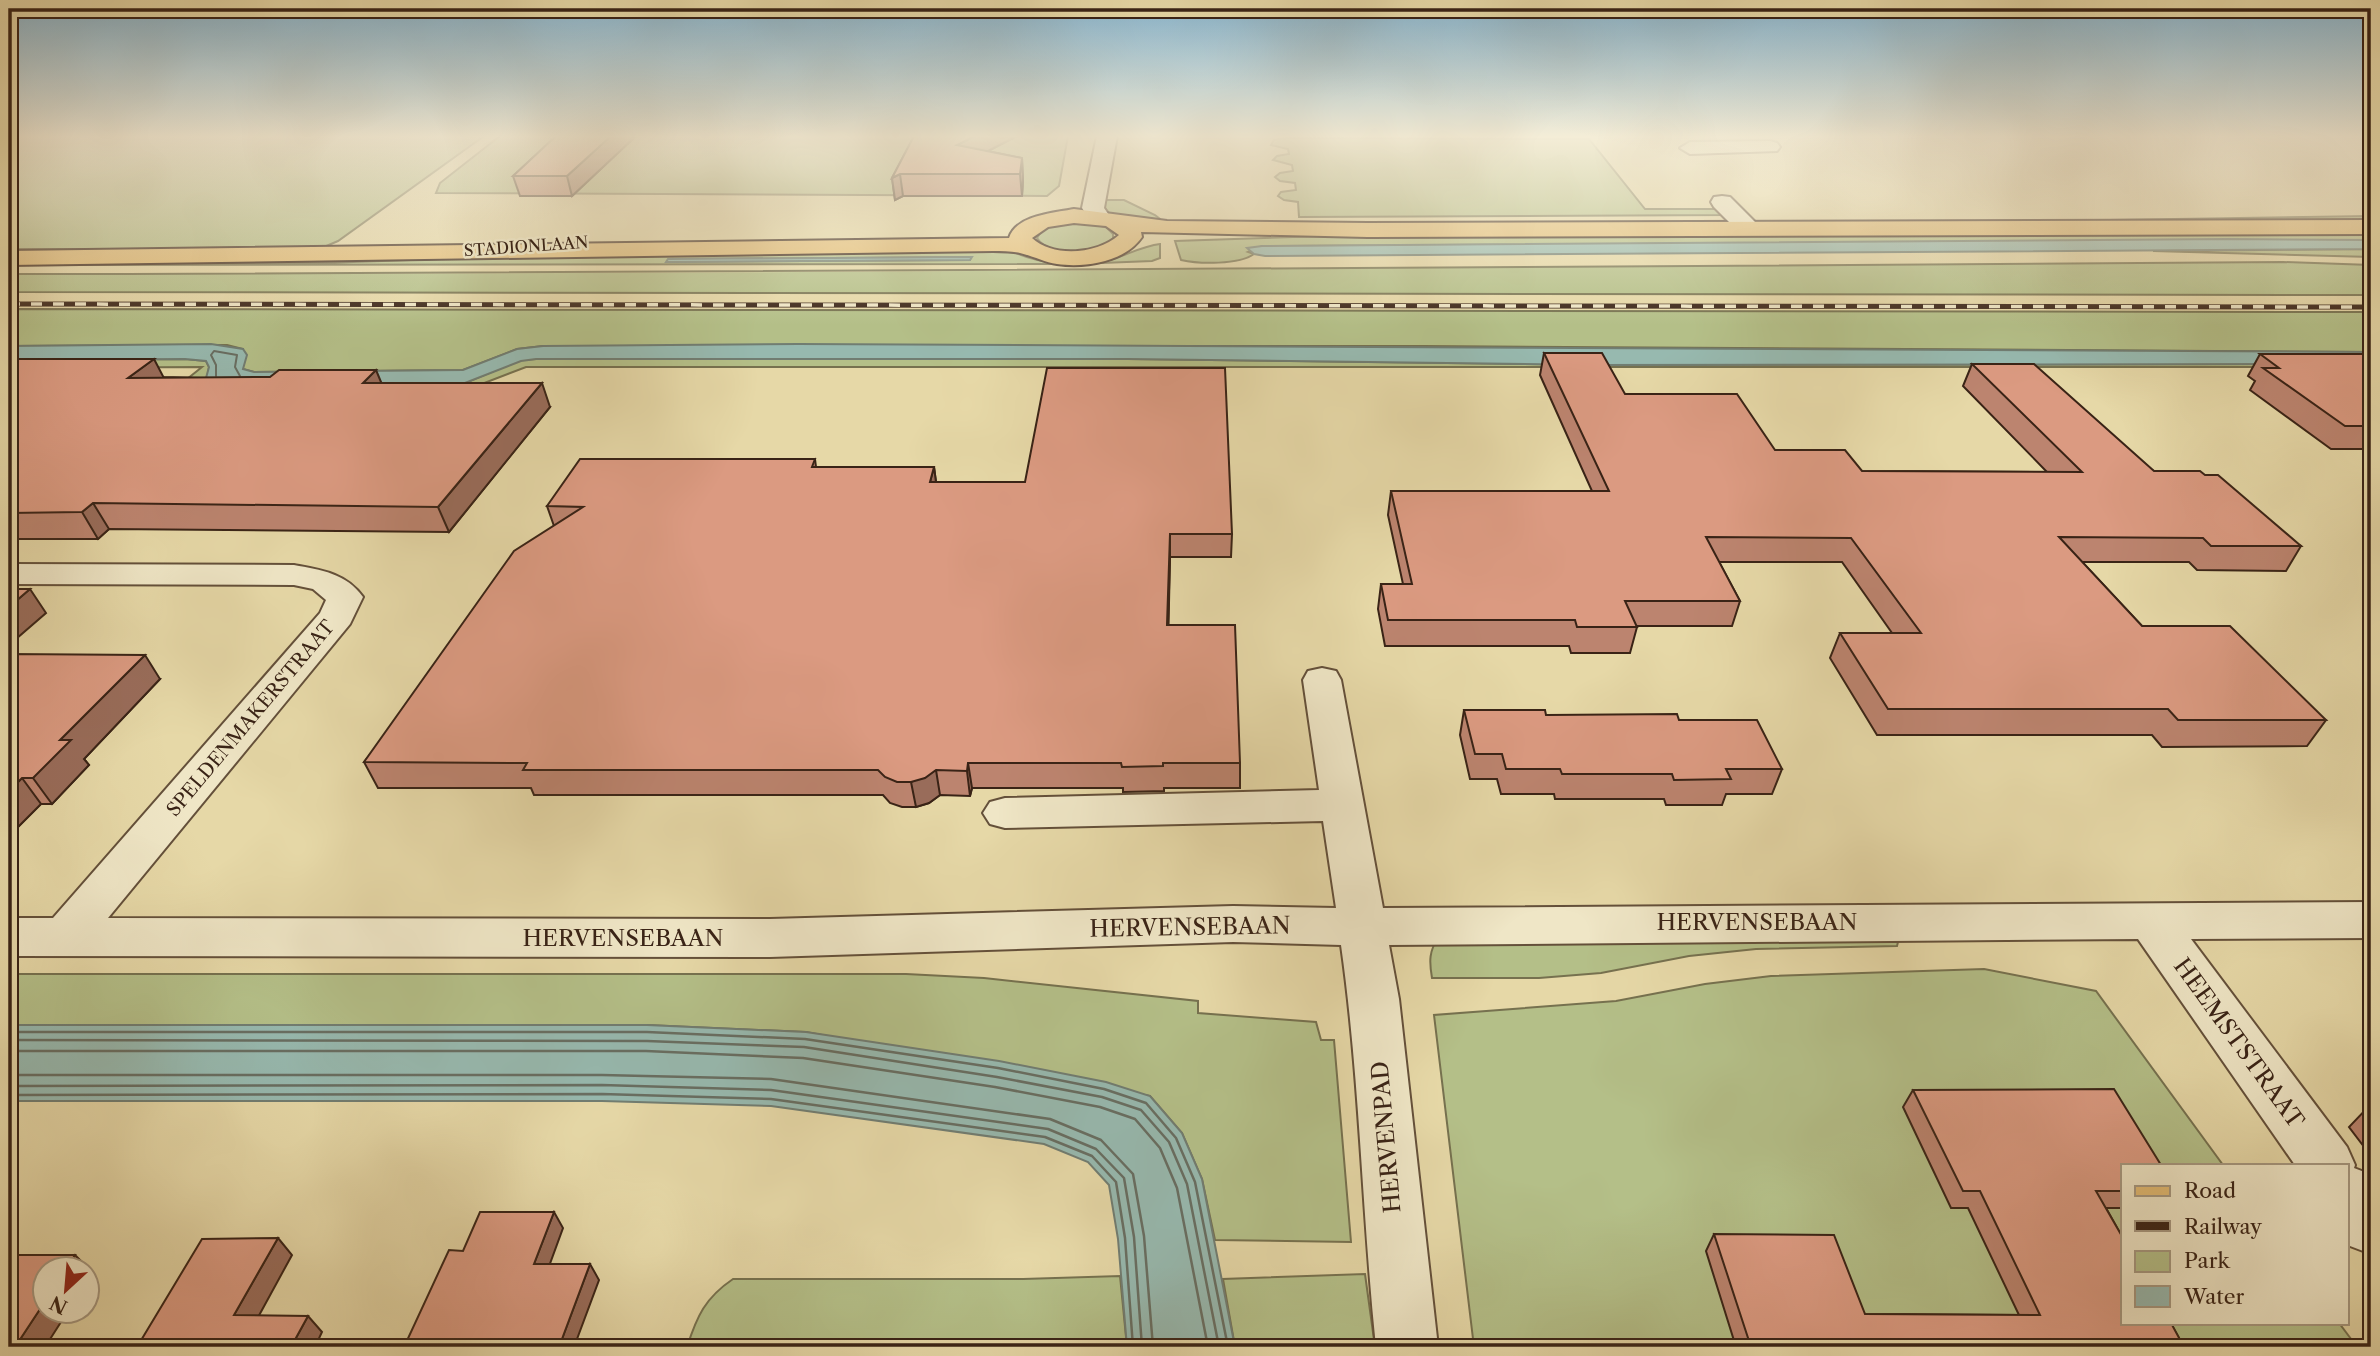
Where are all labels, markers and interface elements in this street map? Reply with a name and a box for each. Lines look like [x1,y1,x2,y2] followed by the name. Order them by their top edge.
[463,232,589,260] street label: STADIONLAAN
[162,615,340,821] street label: SPELDENMAKERSTRAAT
[1656,908,1858,936] street label: HERVENSEBAAN
[1089,911,1291,943] street label: HERVENSEBAAN
[522,924,724,952] street label: HERVENSEBAAN
[2168,953,2310,1134] street label: HEEMSTSTRAAT
[1365,1060,1407,1214] street label: HERVENPAD
[2121,1164,2348,1324] legend
[2184,1178,2236,1203] text: Road
[2184,1214,2262,1239] text: Railway
[2184,1248,2230,1273] text: Park
[32,1254,102,1324] north arrow
[2183,1284,2244,1309] text: Water
[46,1291,71,1319] text: N

